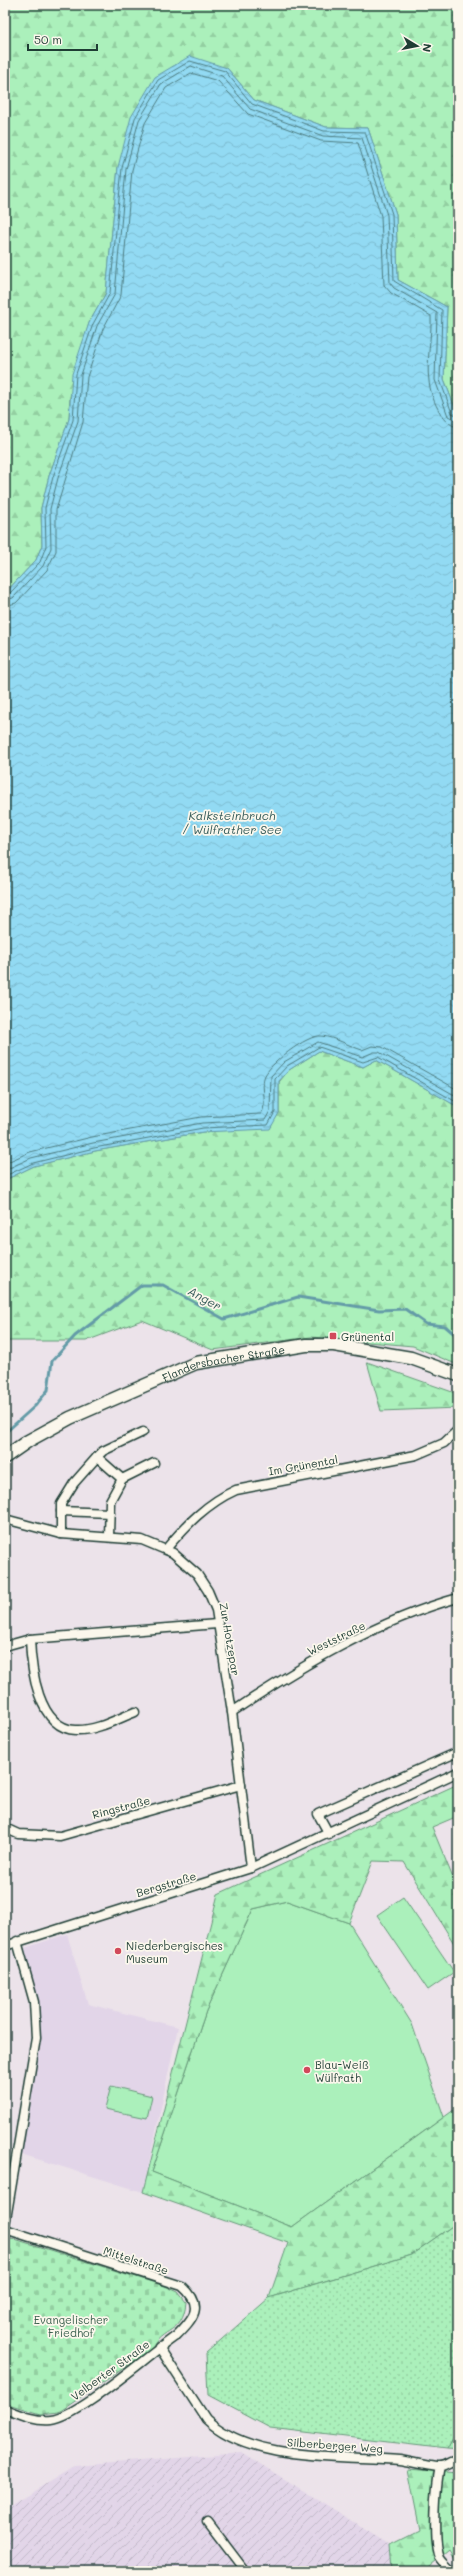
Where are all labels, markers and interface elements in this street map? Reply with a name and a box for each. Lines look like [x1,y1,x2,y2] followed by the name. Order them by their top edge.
[28,26,97,52] scale bar
[397,26,437,66] north arrow
[34,31,62,47] text: 50 m
[419,42,435,53] text: N
[182,807,282,837] water label: Kalksteinbruch / Wülfrather See
[186,1282,224,1314] water label: Anger
[341,1329,394,1344] place label: Grünental
[328,1331,338,1341] marker: Grünental
[160,1341,286,1384] street label: Flandersbacher Straße
[267,1452,339,1478] street label: Im Grünental
[216,1601,244,1677] street label: Zur Hotzepar
[304,1617,368,1659] street label: Weststraße
[90,1792,152,1822] street label: Ringstraße
[134,1868,198,1900] street label: Bergstraße
[126,1938,223,1966] place label: Niederbergisches Museum
[113,1946,123,1956] marker: Niederbergisches Museum
[315,2057,369,2085] place label: Blau-Weiß Wülfrath
[302,2065,312,2075] marker: Blau-Weiß Wülfrath
[101,2242,171,2278] street label: Mittelstraße
[34,2312,108,2340] park label: Evangelischer Friedhof
[68,2336,153,2404] street label: Velberter Straße
[287,2434,383,2456] street label: Silberberger Weg

